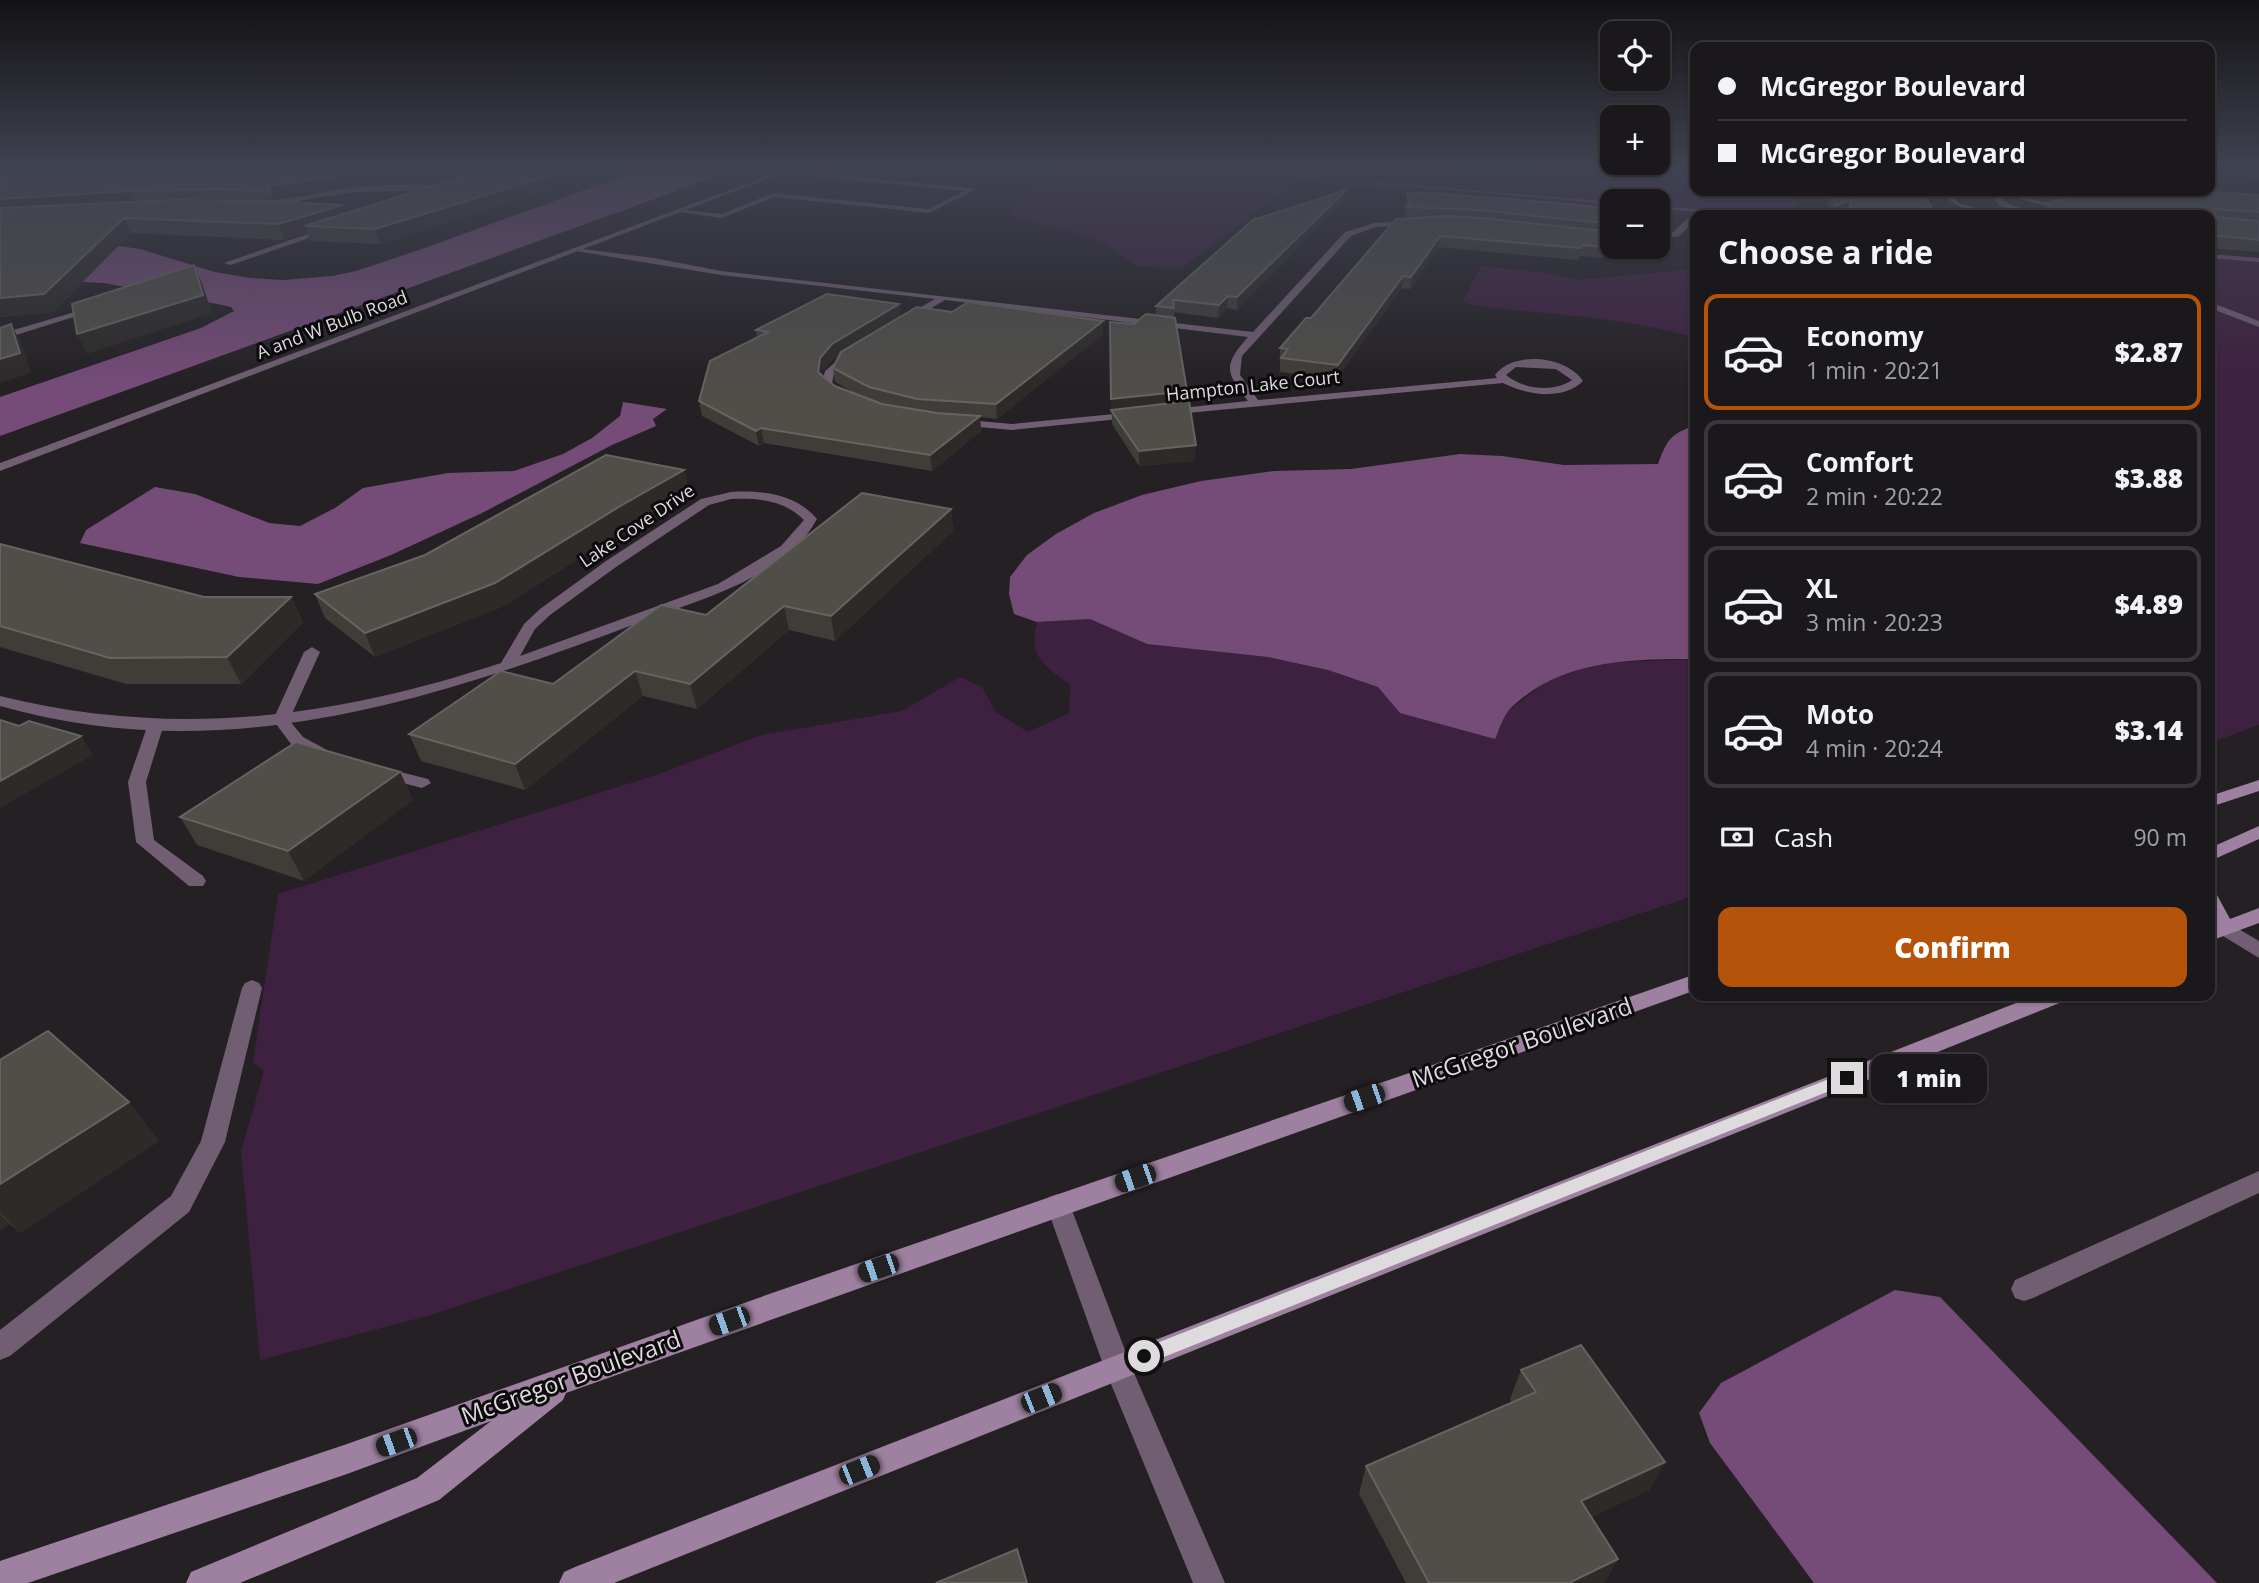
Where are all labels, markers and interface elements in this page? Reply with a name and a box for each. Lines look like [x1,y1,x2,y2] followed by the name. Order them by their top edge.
[1600,21,1670,259] map controls
[1600,21,1670,91] button: locate
[1760,68,2026,104] text: McGregor Boulevard
[1600,105,1670,175] button: +
[1760,135,2026,171] text: McGregor Boulevard
[1600,189,1670,259] button: −
[1718,230,1933,273] text: Choose a ride
[253,284,411,364] street label: A and W Bulb Road
[1806,318,1924,354] text: Economy
[1722,321,1785,384] icon: car
[2115,334,2183,370] text: $2.87
[1806,354,1943,386] text: 1 min · 20:21
[1165,364,1341,406] street label: Hampton Lake Court
[1806,444,1913,480] text: Comfort
[1722,447,1785,510] icon: car
[2115,460,2183,496] text: $3.88
[574,478,699,572] street label: Lake Cove Drive
[1806,480,1943,512] text: 2 min · 20:22
[1806,570,1838,606] text: XL
[1722,573,1785,636] icon: car
[2115,586,2183,622] text: $4.89
[1806,606,1943,638] text: 3 min · 20:23
[1806,696,1874,732] text: Moto
[1722,699,1785,762] icon: car
[2115,712,2183,748] text: $3.14
[1806,732,1943,764] text: 4 min · 20:24
[1718,818,1756,856] icon: cash
[1774,819,1833,855] text: Cash
[2133,821,2187,853] text: 90 m
[1718,907,2187,987] button: Confirm
[1407,988,1636,1095] street label: McGregor Boulevard
[1871,1054,1987,1102] callout: 1 min
[1831,1062,1863,1094] route end
[1896,1062,1962,1094] text: 1 min
[1341,1081,1388,1115] car
[1112,1161,1159,1195] car
[855,1251,902,1285] car
[706,1304,753,1338] car
[456,1322,685,1432] street label: McGregor Boulevard
[1128,1340,1160,1372] route start
[1018,1380,1065,1416] car
[373,1425,420,1459] car
[836,1452,883,1488] car

